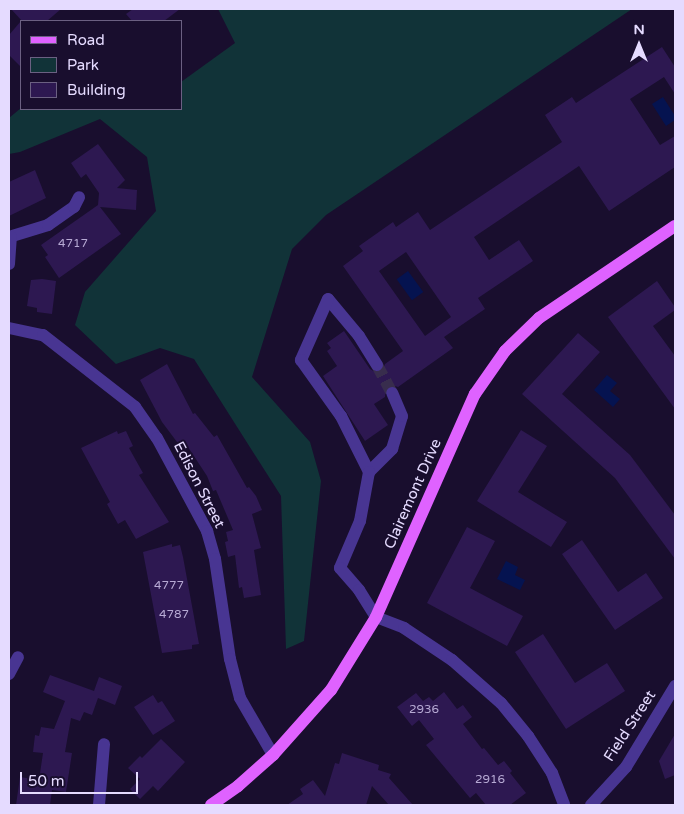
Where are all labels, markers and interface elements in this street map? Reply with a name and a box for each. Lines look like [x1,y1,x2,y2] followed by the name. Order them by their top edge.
[20,20,182,110] legend
[614,20,664,70] north arrow
[633,21,645,38] text: N
[67,31,105,49] text: Road
[67,56,99,74] text: Park
[67,81,126,99] text: Building
[58,237,88,251] house number: 4717
[381,436,445,552] street label: Clairemont Drive
[169,439,229,531] street label: Edison Street
[154,579,184,593] house number: 4777
[159,608,189,622] house number: 4787
[600,687,660,765] street label: Field Street
[409,703,439,717] house number: 2936
[22,762,140,794] scale bar
[28,772,65,790] text: 50 m
[475,773,505,787] house number: 2916

